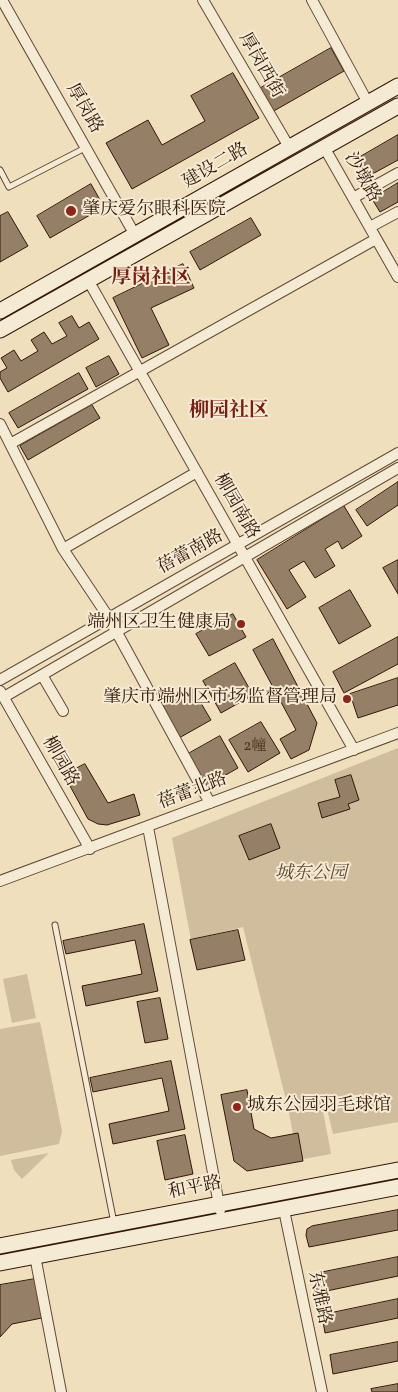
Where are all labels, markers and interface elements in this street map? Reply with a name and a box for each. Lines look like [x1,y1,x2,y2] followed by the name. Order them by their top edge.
[233,29,287,103] street label: 厚岗西街
[60,80,106,138] street label: 厚岗路
[179,140,253,194] street label: 建设二路
[338,149,384,207] street label: 沙墩路
[82,200,226,222] place label: 肇庆爱尔眼科医院
[64,204,78,218] marker: 肇庆爱尔眼科医院
[111,267,191,291] district label: 厚岗社区
[189,400,269,424] district label: 柳园社区
[208,470,262,544] street label: 柳园南路
[154,526,228,580] street label: 蓓蕾南路
[87,613,231,635] place label: 端州区卫生健康局
[235,618,247,630] marker: 端州区卫生健康局
[103,688,337,710] place label: 肇庆市端州区市场监督管理局
[341,693,353,705] marker: 肇庆市端州区市场监督管理局
[36,733,82,791] street label: 柳园路
[243,738,267,756] house number: 2幢
[156,769,230,815] street label: 蓓蕾北路
[275,864,347,886] park label: 城东公园
[247,1096,391,1118] place label: 城东公园羽毛球馆
[231,1101,243,1113] marker: 城东公园羽毛球馆
[166,1173,224,1205] street label: 和平路
[302,1269,334,1327] street label: 东雅路

